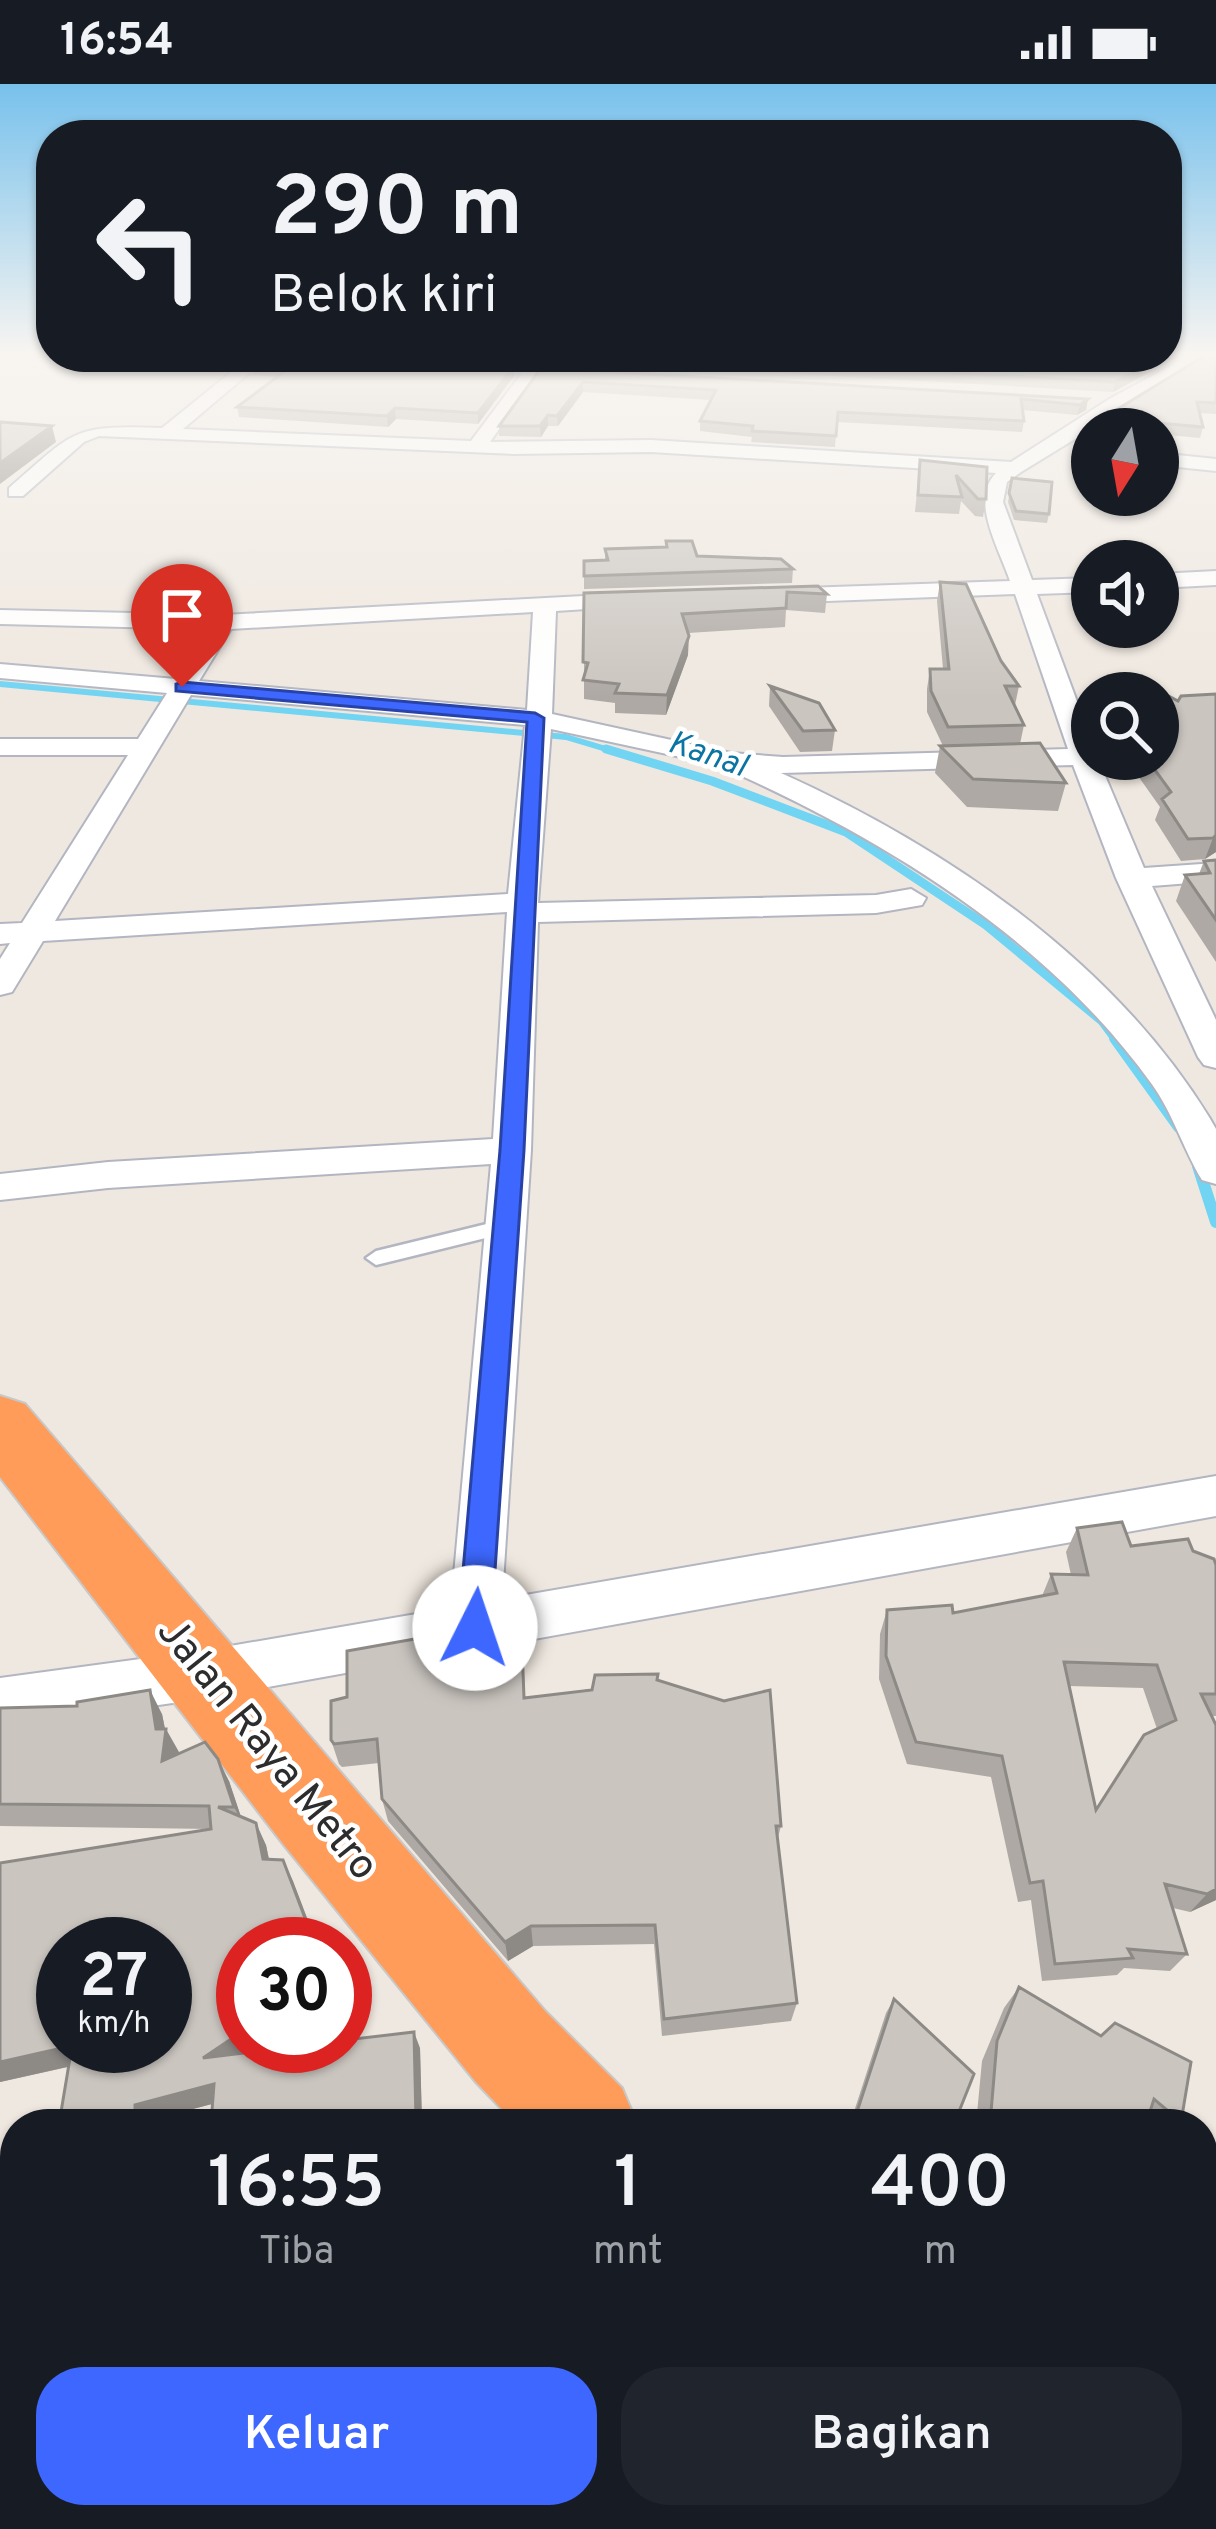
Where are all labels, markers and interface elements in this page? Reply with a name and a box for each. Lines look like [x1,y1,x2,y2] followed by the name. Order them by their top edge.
[60,14,174,71] text: 16:54
[270,159,523,265] text: 290 m
[72,168,228,324] icon: left
[270,263,497,332] text: Belok kiri
[1071,408,1179,516] north arrow
[1071,408,1179,780] map controls
[1071,540,1179,648] button: sound
[131,564,233,687] pin
[149,582,215,648] icon: arrive
[1071,672,1179,780] button: search
[662,723,753,790] water label: Kanal
[412,1565,538,1691] position arrow
[143,1607,389,1893] street label: Jalan Raya Metro
[216,1917,372,2073] speed limit sign: 30
[80,1942,148,2018] text: 27
[78,2006,150,2043] text: km/h
[208,2141,385,2233] text: 16:55
[614,2141,642,2233] text: 1
[871,2141,1010,2233] text: 400
[259,2229,334,2278] text: Tiba
[593,2229,663,2278] text: mnt
[924,2229,957,2278] text: m
[36,2367,597,2505] button: Keluar
[621,2367,1182,2505] button: Bagikan

